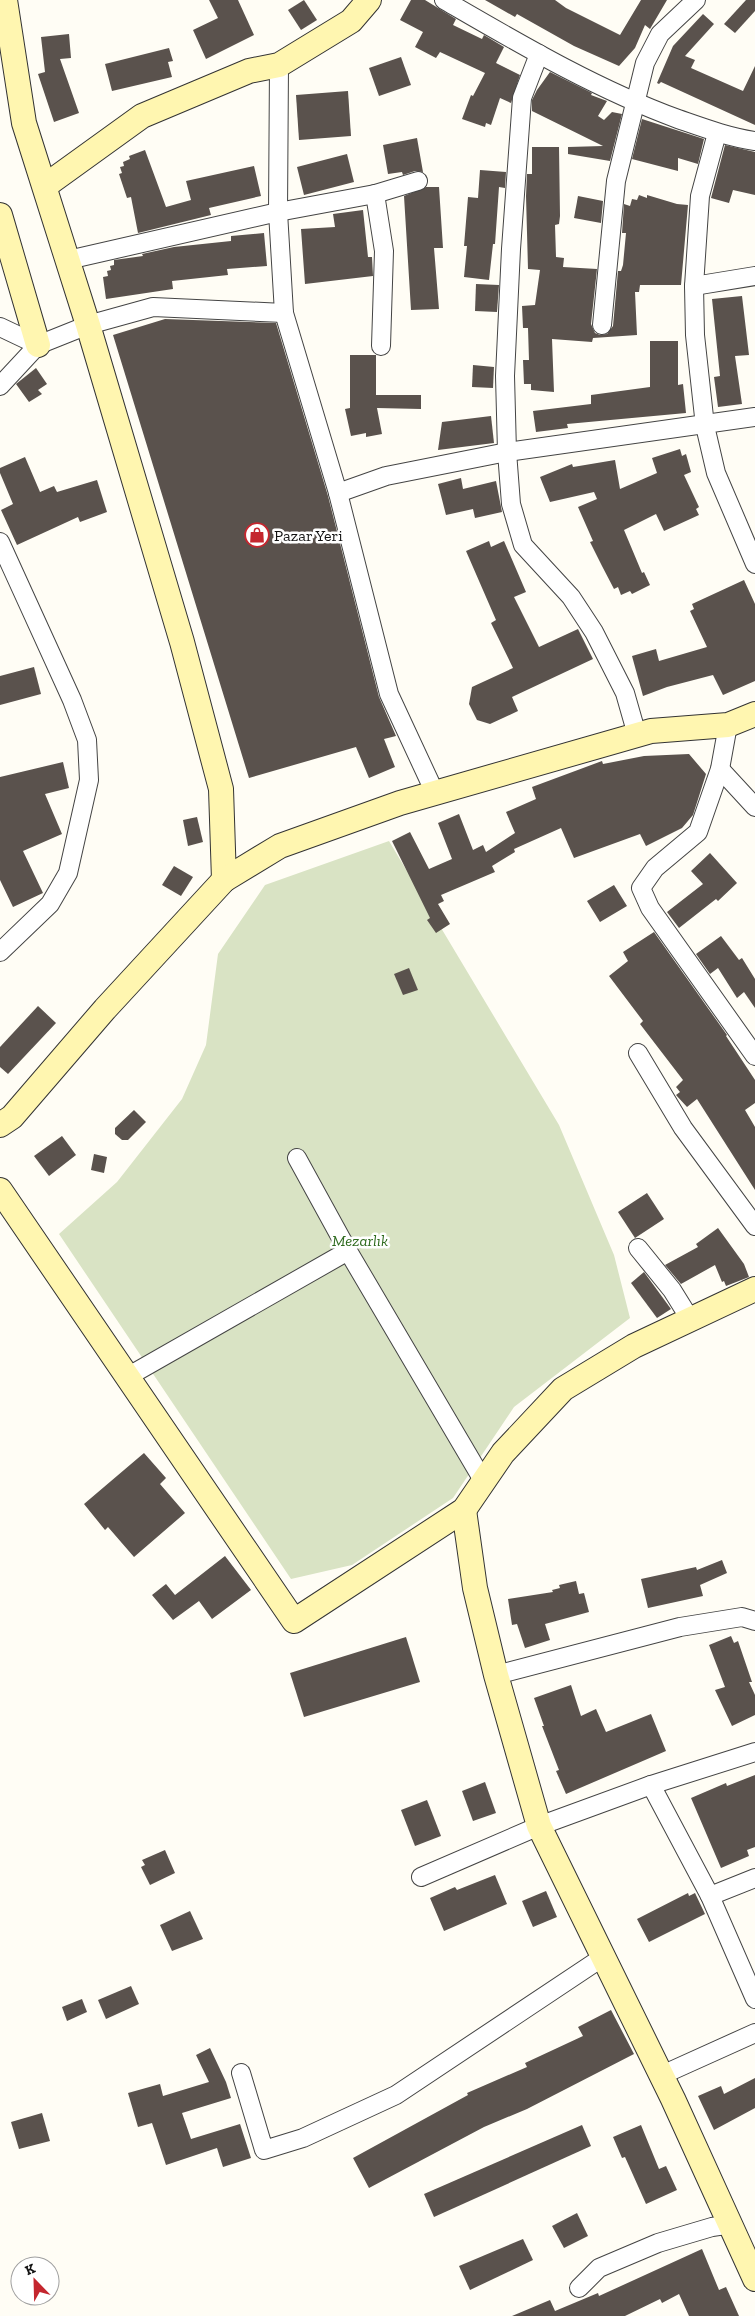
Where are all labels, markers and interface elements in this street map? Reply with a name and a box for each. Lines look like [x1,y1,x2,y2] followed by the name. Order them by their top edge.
[244,522,270,548] shop icon: Pazar Yeri
[274,526,343,545] place label: Pazar Yeri
[332,1231,388,1250] park label: Mezarlık
[10,2256,60,2306] north arrow
[22,2260,38,2279] text: K

